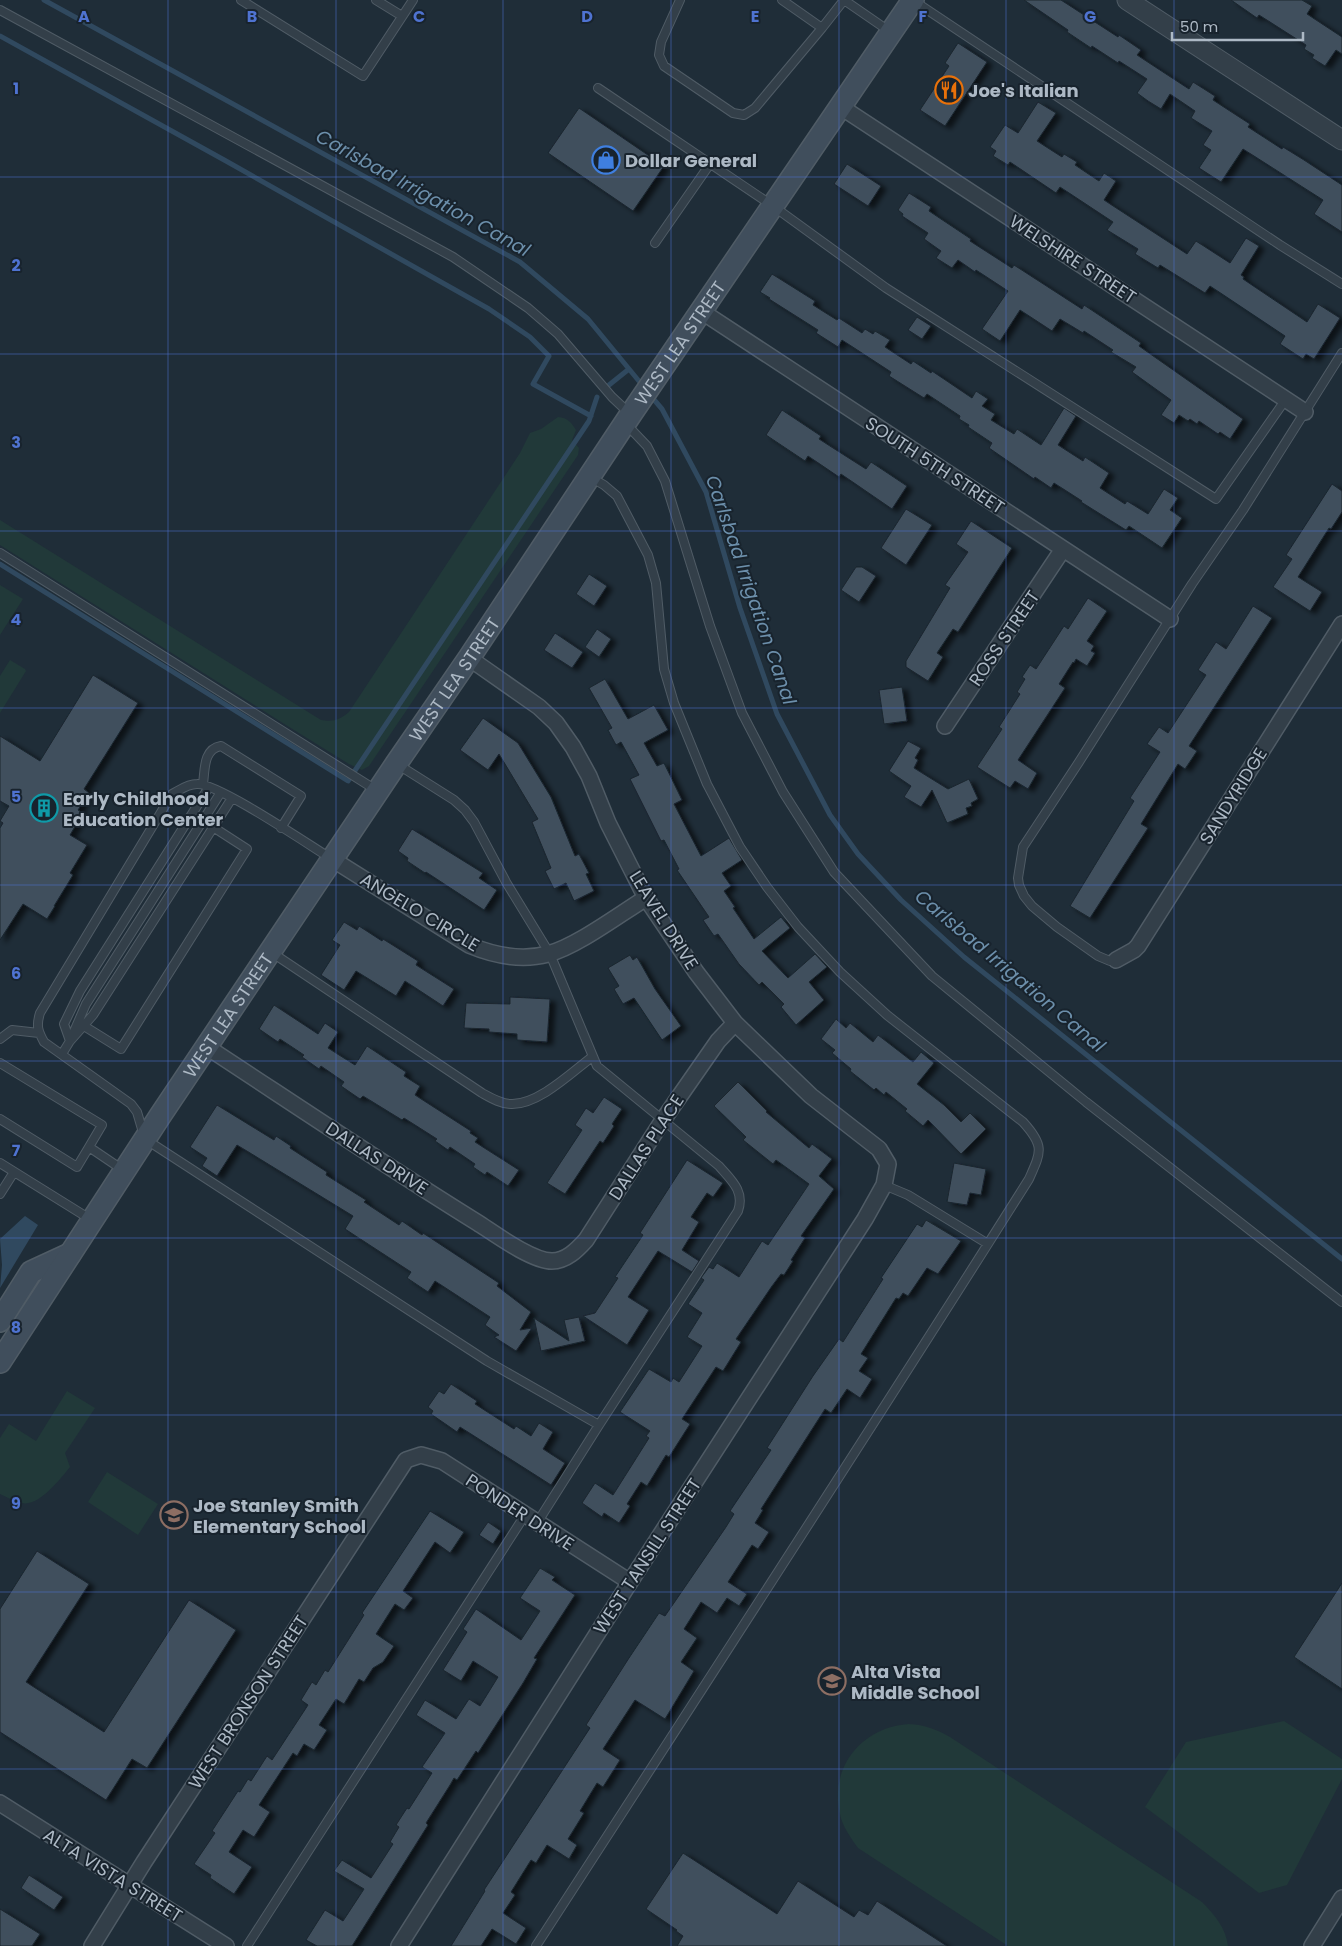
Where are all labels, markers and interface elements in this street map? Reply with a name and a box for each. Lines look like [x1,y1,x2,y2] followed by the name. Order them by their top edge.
[78,5,90,28] text: A
[247,5,257,28] text: B
[413,5,425,28] text: C
[581,5,593,28] text: D
[751,5,759,28] text: E
[919,5,928,28] text: F
[1084,5,1096,28] text: G
[1172,10,1303,42] scale bar
[1180,16,1218,37] text: 50 m
[934,75,964,105] restaurant icon: Joe's Italian
[13,77,19,100] text: 1
[968,78,1079,103] place label: Joe's Italian
[311,123,535,263] water label: Carlsbad Irrigation Canal
[591,145,621,175] shop icon: Dollar General
[625,148,757,173] place label: Dollar General
[1005,209,1141,310] street label: WELSHIRE STREET
[11,254,21,277] text: 2
[628,275,731,410] street label: WEST LEA STREET
[860,411,1010,520] street label: SOUTH 5TH STREET
[11,431,21,454] text: 3
[699,471,803,709] water label: Carlsbad Irrigation Canal
[963,585,1045,691] street label: ROSS STREET
[11,608,22,631] text: 4
[403,612,505,746] street label: WEST LEA STREET
[1193,743,1273,849] street label: SANDYRIDGE
[11,785,21,808] text: 5
[63,786,224,832] place label: Early Childhood Education Center
[29,793,59,823] building icon: Early Childhood Education Center
[624,866,704,974] street label: LEAVEL DRIVE
[356,867,484,957] street label: ANGELO CIRCLE
[909,883,1111,1059] water label: Carlsbad Irrigation Canal
[177,947,279,1082] street label: WEST LEA STREET
[11,962,21,985] text: 6
[602,1089,690,1205] street label: DALLAS PLACE
[321,1116,433,1200] street label: DALLAS DRIVE
[12,1139,21,1162] text: 7
[11,1316,21,1339] text: 8
[461,1468,579,1556] street label: PONDER DRIVE
[587,1473,707,1639] street label: WEST TANSILL STREET
[11,1492,21,1515] text: 9
[193,1493,366,1539] place label: Joe Stanley Smith Elementary School
[159,1500,189,1530] school or university icon: Joe Stanley Smith Elementary School
[182,1610,314,1794] street label: WEST BRONSON STREET
[851,1659,980,1705] place label: Alta Vista Middle School
[817,1666,847,1696] school or university icon: Alta Vista Middle School
[39,1822,188,1928] street label: ALTA VISTA STREET

